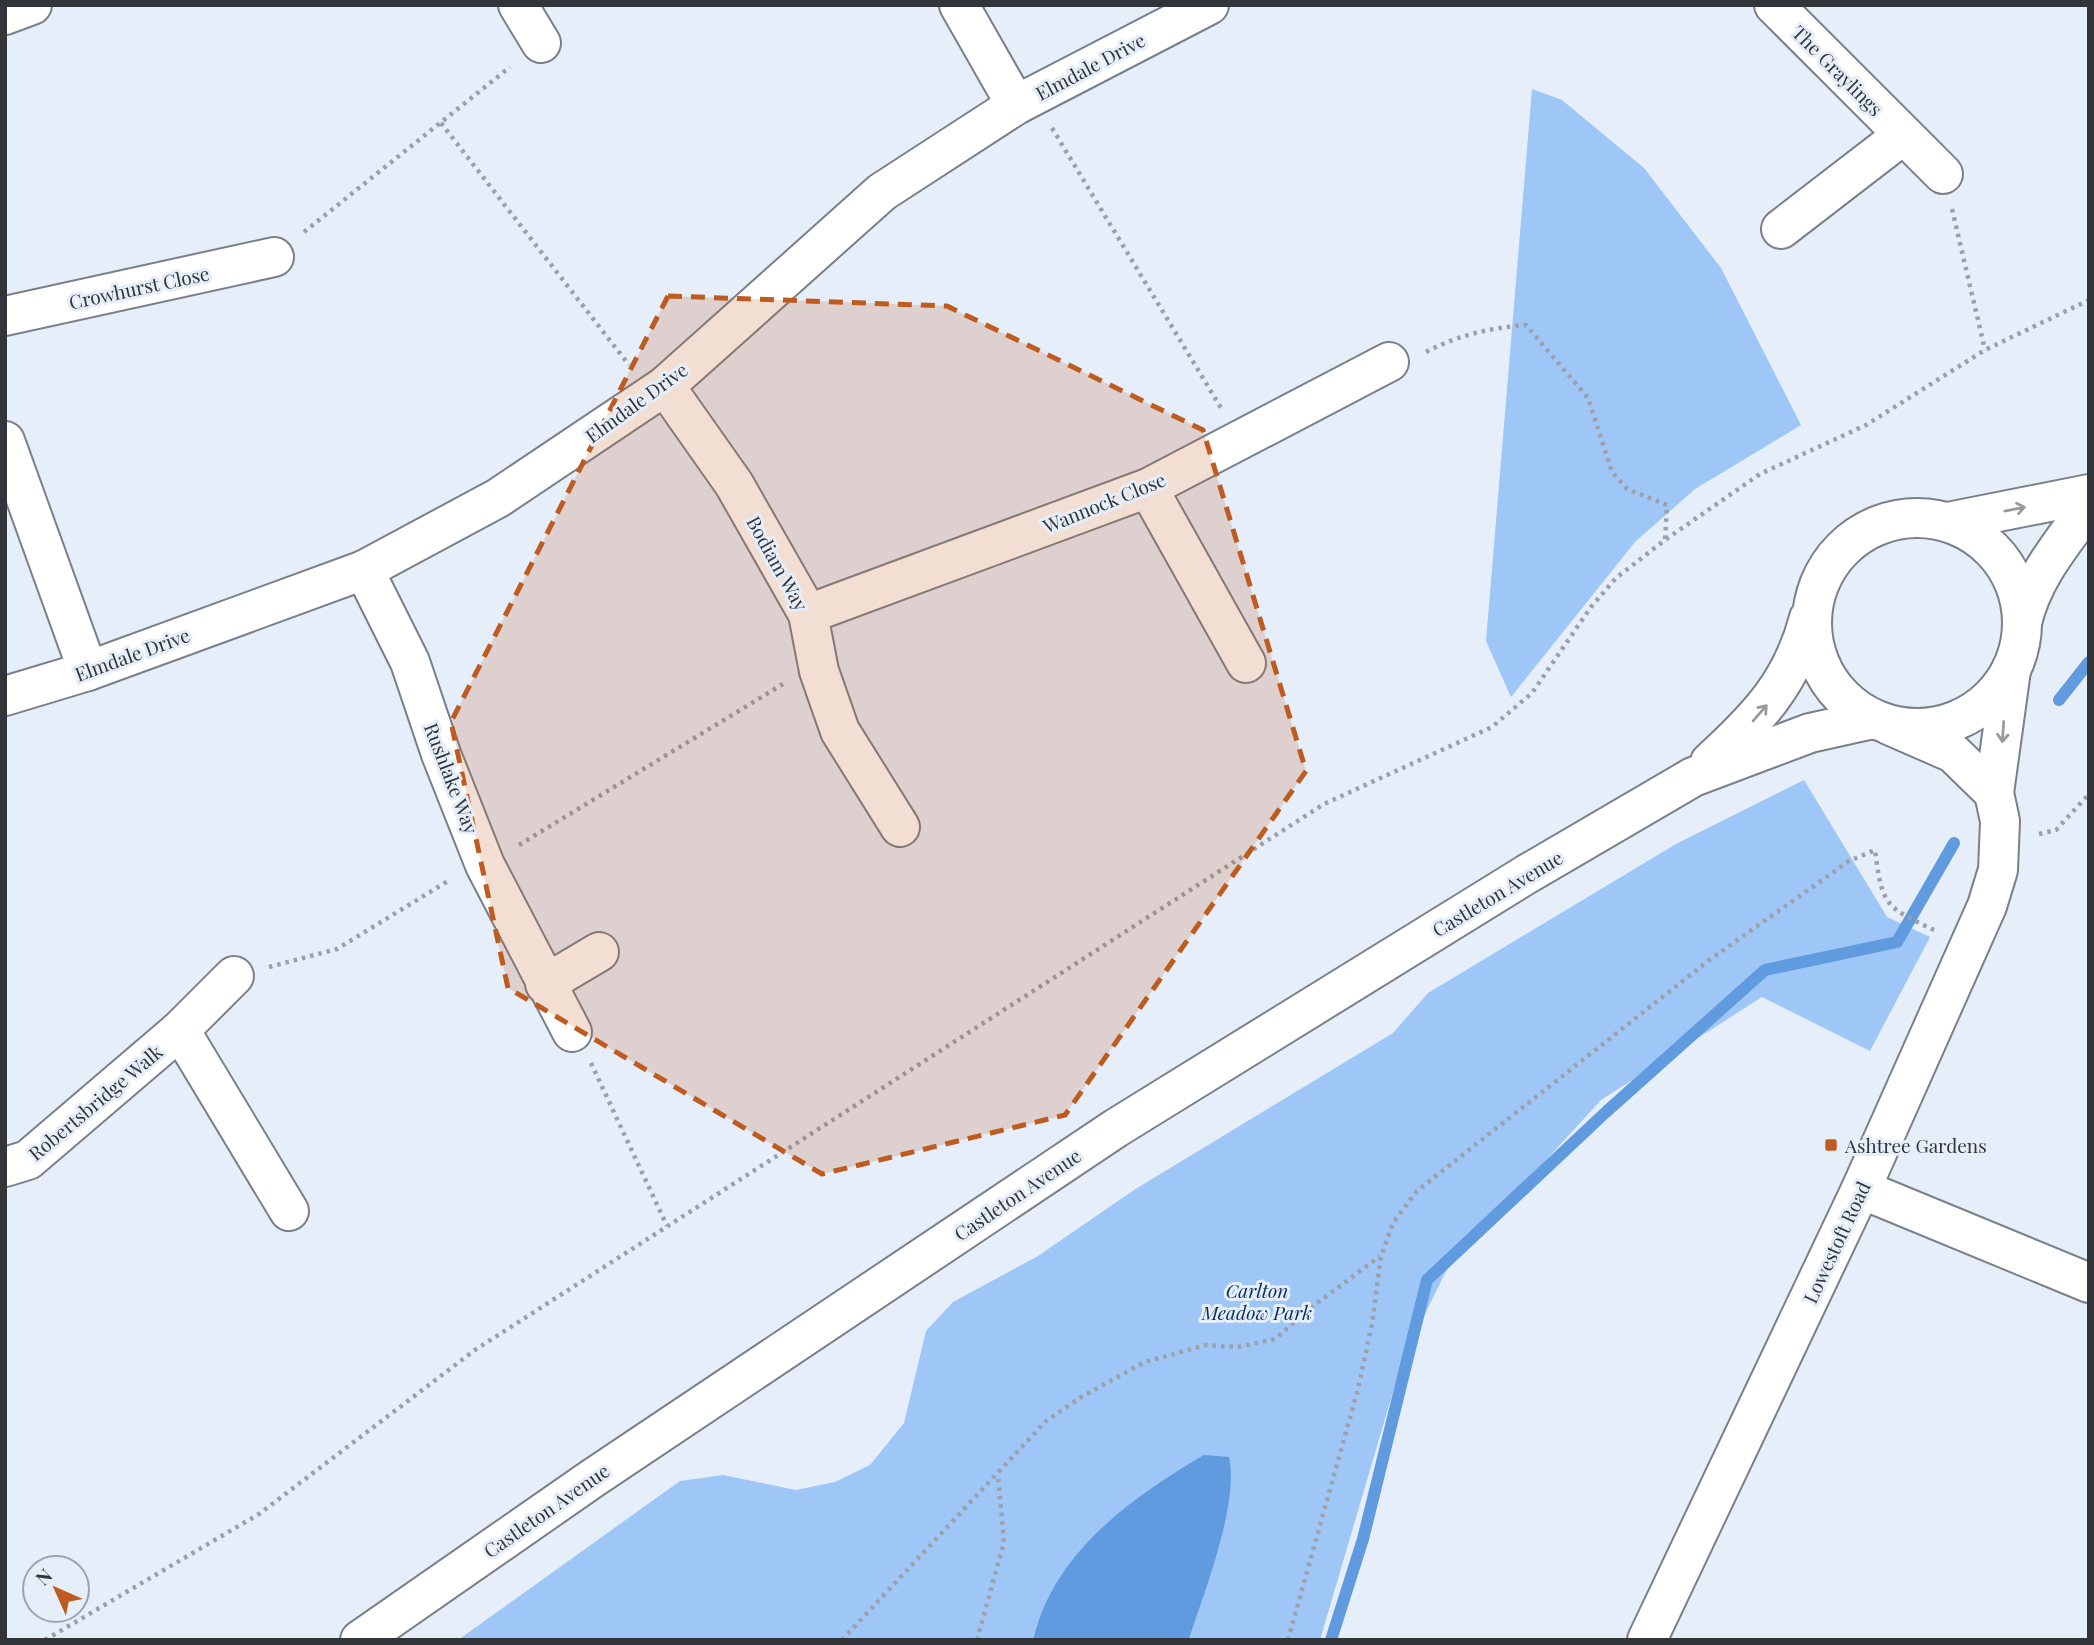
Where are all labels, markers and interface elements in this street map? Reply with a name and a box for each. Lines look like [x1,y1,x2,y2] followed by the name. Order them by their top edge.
[1787,19,1889,121] street label: The Graylings
[1031,26,1149,106] street label: Elmdale Drive
[66,259,212,315] street label: Crowhurst Close
[580,356,692,448] street label: Elmdale Drive
[1038,466,1169,539] street label: Wannock Close
[2003,502,2026,515] one-way arrow
[741,511,815,615] street label: Bodiam Way
[71,621,193,687] street label: Elmdale Drive
[1752,704,1768,722] one-way arrow
[419,719,485,838] street label: Rushlake Way
[1996,720,2009,743] one-way arrow
[1427,844,1567,942] street label: Castleton Avenue
[22,1038,168,1166] street label: Robertsbridge Walk
[1844,1132,1987,1158] place label: Ashtree Gardens
[1823,1137,1839,1153] marker: Ashtree Gardens
[948,1142,1086,1246] street label: Castleton Avenue
[1796,1177,1876,1307] street label: Lowestoft Road
[1201,1277,1312,1325] park label: Carlton Meadow Park
[478,1457,614,1563] street label: Castleton Avenue
[21,1554,91,1624] north arrow
[29,1562,58,1590] text: N

